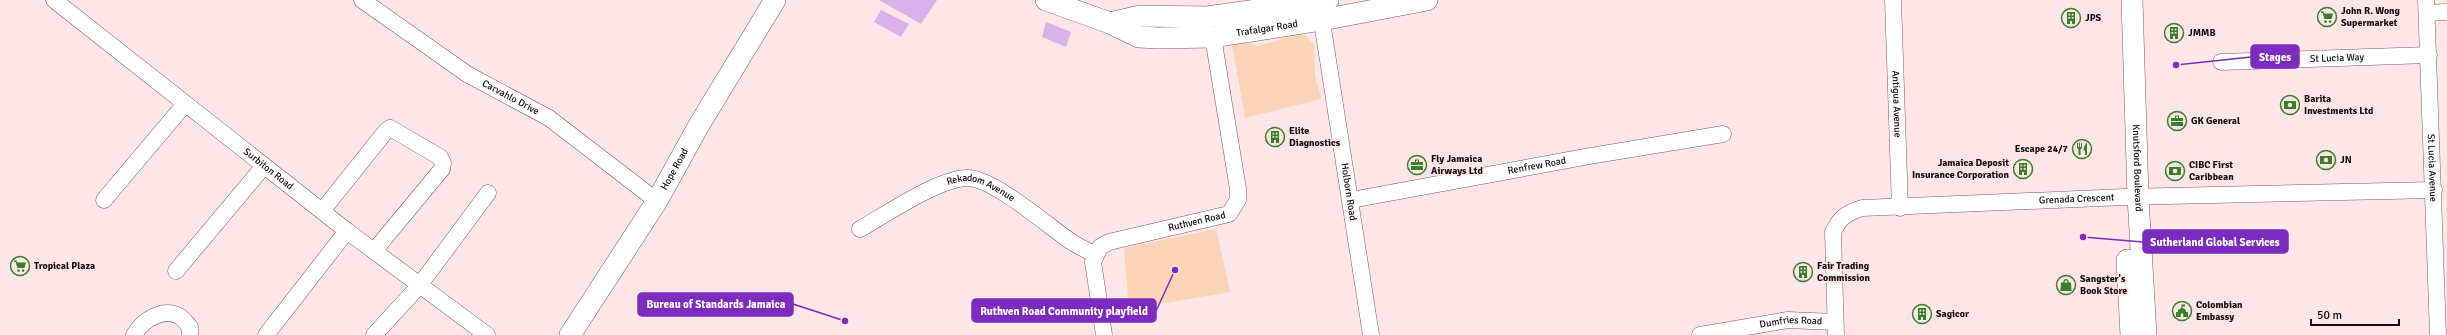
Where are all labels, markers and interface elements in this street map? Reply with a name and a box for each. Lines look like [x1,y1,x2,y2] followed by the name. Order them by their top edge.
[2341,5,2401,29] place label: John R. Wong Supermarket
[2316,6,2338,28] supermarket icon: John R. Wong Supermarket
[2060,7,2082,29] building icon: JPS
[2085,12,2102,24] place label: JPS
[1235,18,1299,39] street label: Trafalgar Road
[2163,22,2185,44] building icon: JMMB
[2188,27,2216,39] place label: JMMB
[2251,45,2299,68] callout: Stages
[2259,51,2291,64] text: Stages
[2310,51,2365,65] street label: St Lucia Way
[1889,70,1904,138] street label: Antigua Avenue
[480,77,541,118] street label: Carvahlo Drive
[2304,93,2374,117] place label: Barita Investments Ltd
[2279,94,2301,116] bank icon: Barita Investments Ltd
[2166,110,2188,132] office icon: GK General
[2191,115,2240,127] place label: GK General
[2130,124,2145,212] street label: Knutsford Boulevard
[1289,125,1341,149] place label: Elite Diagnostics
[1264,126,1286,148] building icon: Elite Diagnostics
[2425,134,2439,202] street label: St Lucia Avenue
[2071,138,2093,160] restaurant icon: Escape 24/7
[2015,143,2069,155] place label: Escape 24/7
[241,146,296,192] street label: Surbiton Road
[658,146,691,192] street label: Hope Road
[2315,149,2337,171] bank icon: JN
[1431,153,1483,177] place label: Fly Jamaica Airways Ltd
[1406,154,1428,176] office icon: Fly Jamaica Airways Ltd
[2340,154,2352,166] place label: JN
[1507,155,1567,177] street label: Renfrew Road
[1912,157,2010,181] place label: Jamaica Deposit Insurance Corporation
[2012,158,2034,180] building icon: Jamaica Deposit Insurance Corporation
[2189,159,2234,183] place label: CIBC First Caribbean
[2164,160,2186,182] bank icon: CIBC First Caribbean
[1338,162,1359,221] street label: Holborn Road
[945,172,1017,204] street label: Rekadom Avenue
[2039,191,2115,207] street label: Grenada Crescent
[1167,209,1227,234] street label: Ruthven Road
[2143,230,2288,253] callout: Sutherland Global Services
[2150,236,2280,249] text: Sutherland Global Services
[9,255,31,277] supermarket icon: Tropical Plaza
[34,260,95,272] place label: Tropical Plaza
[1817,260,1871,284] place label: Fair Trading Commission
[1792,261,1814,283] building icon: Fair Trading Commission
[2080,273,2127,297] place label: Sangster's Book Store
[2055,274,2077,296] shop icon: Sangster's Book Store
[638,293,793,316] callout: Bureau of Standards Jamaica
[647,298,786,311] text: Bureau of Standards Jamaica
[972,299,1156,322] callout: Ruthven Road Community playfield
[2196,299,2243,323] place label: Colombian Embassy
[2171,300,2193,322] public building icon: Colombian Embassy
[2311,301,2399,327] scale bar
[1911,303,1933,325] building icon: Sagicor
[980,305,1148,318] text: Ruthven Road Community playfield
[1936,308,1969,320] place label: Sagicor
[2317,308,2342,323] text: 50 m
[1759,314,1823,331] street label: Dumfries Road

